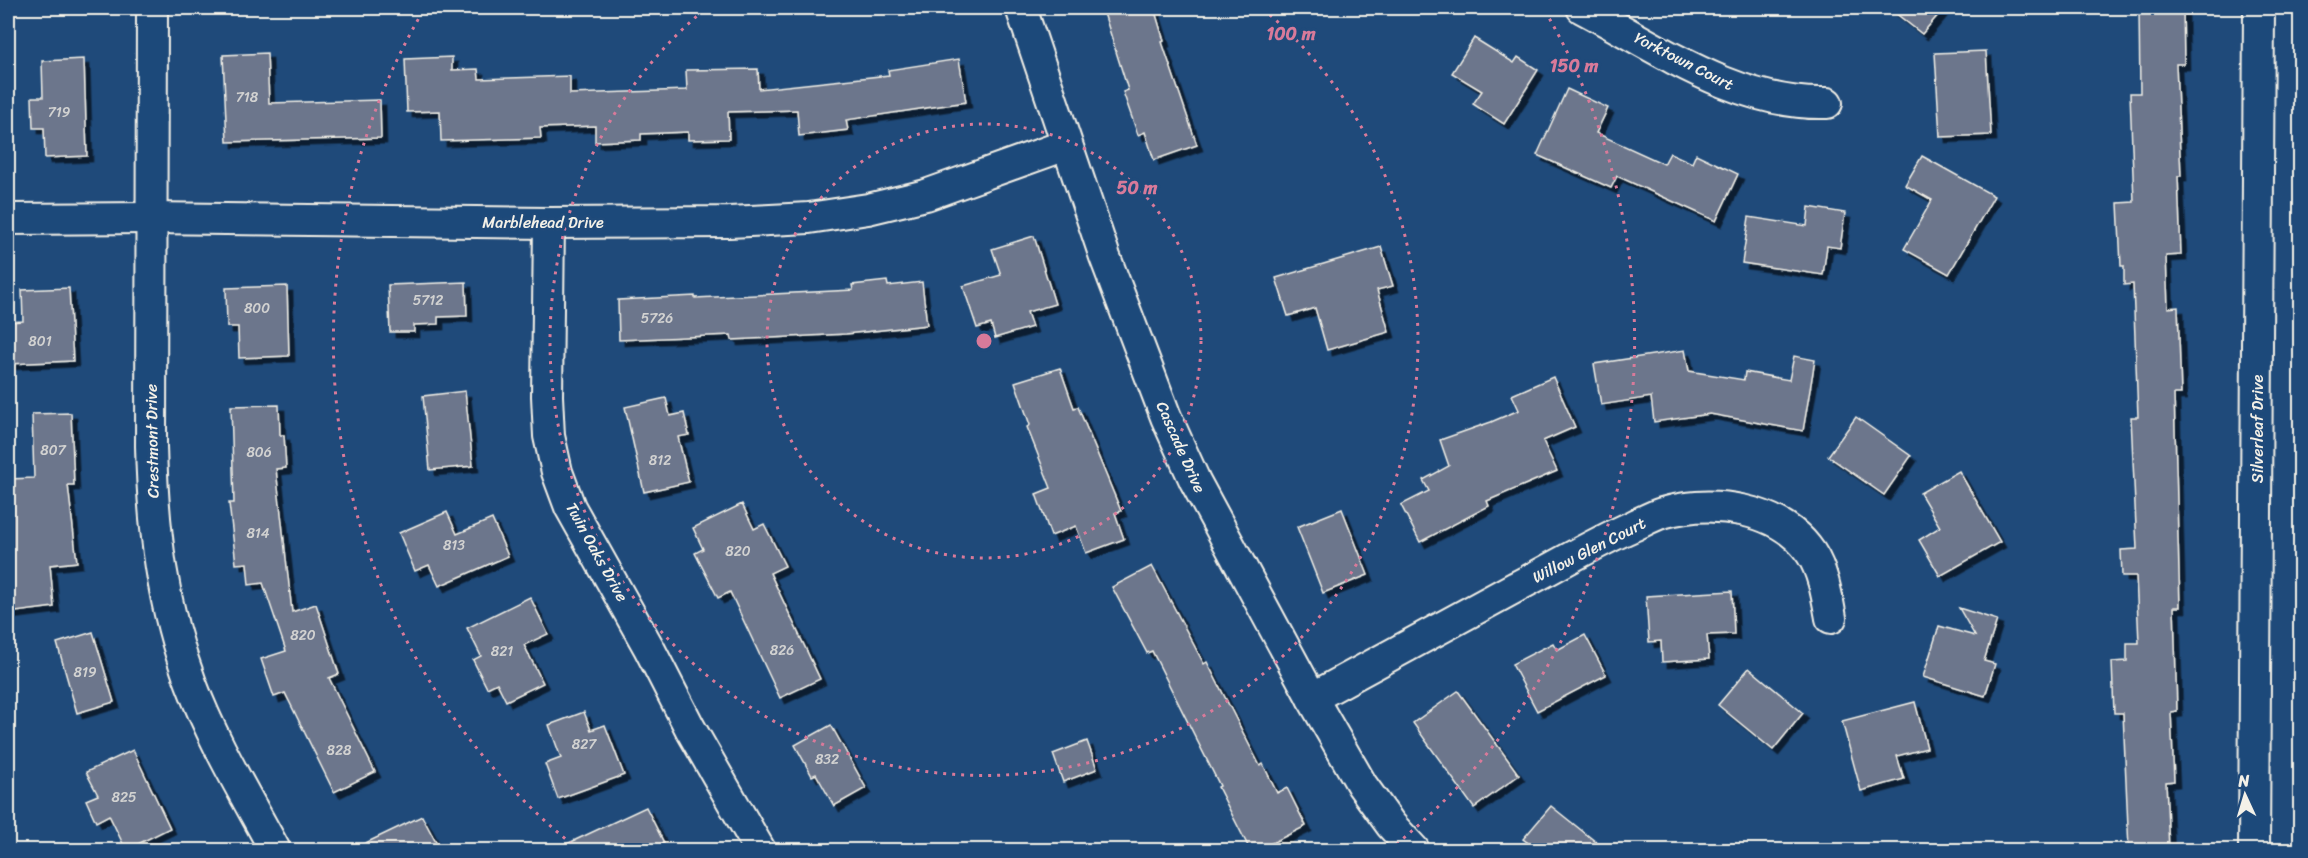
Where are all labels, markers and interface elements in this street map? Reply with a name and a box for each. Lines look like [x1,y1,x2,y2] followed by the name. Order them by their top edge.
[1267,18,1316,50] text: 100 m
[1629,23,1739,99] street label: Yorktown Court
[1550,50,1598,82] text: 150 m
[236,85,259,110] house number: 718
[48,100,71,125] house number: 719
[1117,172,1158,204] text: 50 m
[482,208,604,237] street label: Marblehead Drive
[413,288,443,313] house number: 5712
[244,296,270,321] house number: 800
[641,306,673,331] house number: 5726
[28,329,52,354] house number: 801
[974,331,994,351] centre of rings
[2243,375,2272,483] street label: Silverleaf Drive
[137,384,167,498] street label: Crestmont Drive
[1148,396,1214,498] street label: Cascade Drive
[40,438,67,463] house number: 807
[246,440,272,465] house number: 806
[649,448,671,473] house number: 812
[558,497,636,607] street label: Twin Oaks Drive
[1527,509,1651,591] street label: Willow Glen Court
[246,521,270,546] house number: 814
[443,533,465,558] house number: 813
[725,539,751,564] house number: 820
[290,623,316,648] house number: 820
[770,638,794,663] house number: 826
[491,639,513,664] house number: 821
[73,660,97,685] house number: 819
[572,732,597,757] house number: 827
[327,738,352,763] house number: 828
[815,747,839,772] house number: 832
[2215,765,2275,825] north arrow
[2236,766,2251,795] text: N
[111,785,137,810] house number: 825

